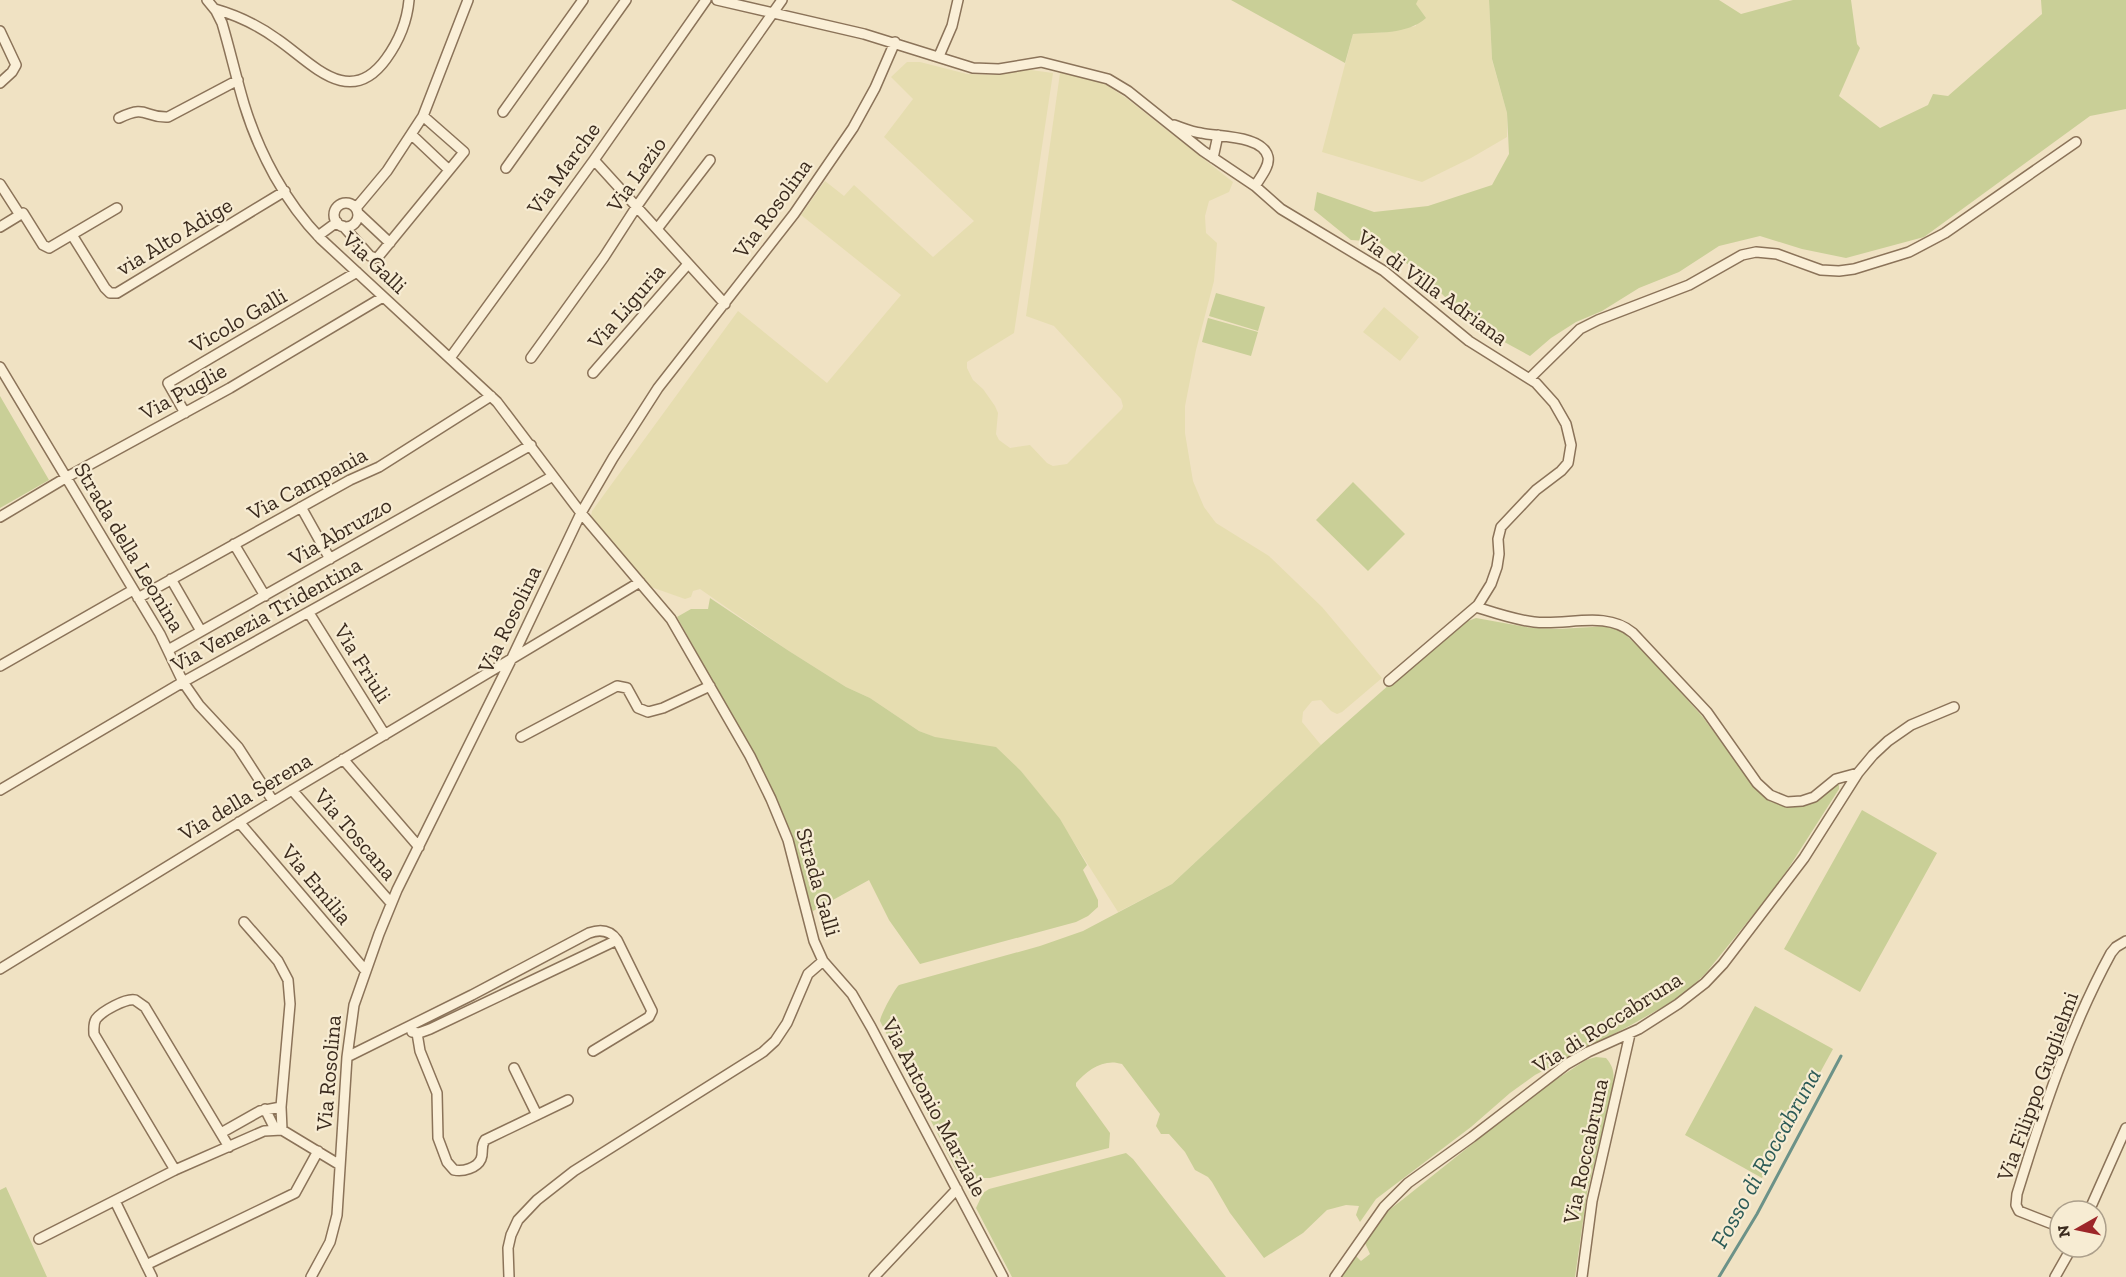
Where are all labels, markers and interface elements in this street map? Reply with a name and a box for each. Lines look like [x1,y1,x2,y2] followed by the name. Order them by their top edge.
[520,117,606,221] street label: Via Marche
[600,131,672,218] street label: Via Lazio
[727,153,818,264] street label: Via Rosolina
[111,191,237,282] street label: via Alto Adige
[1351,223,1514,351] street label: Via di Villa Adriana
[336,225,413,299] street label: Via Galli
[581,258,671,355] street label: Via Liguria
[184,282,291,359] street label: Vicolo Galli
[134,357,231,427] street label: Via Puglie
[242,440,372,527] street label: Via Campania
[68,458,191,637] street label: Strada della Leonina
[283,491,396,572] street label: Via Abruzzo
[165,551,367,679] street label: Via Venezia Tridentina
[471,561,547,678] street label: Via Rosolina
[327,618,397,708] street label: Via Friuli
[173,746,317,847] street label: Via della Serena
[308,782,403,886] street label: Via Toscana
[790,825,847,939] street label: Strada Galli
[275,838,358,930] street label: Via Emilia
[1527,965,1687,1080] street label: Via di Roccabruna
[1990,988,2084,1185] street label: Via Filippo Guglielmi
[876,1012,993,1201] street label: Via Antonio Marziale
[310,1014,347,1133] street label: Via Rosolina
[1704,1063,1827,1253] water label: Fosso di Roccabruna
[1557,1076,1614,1227] street label: Via Roccabruna
[2048,1199,2108,1259] north arrow
[2053,1224,2074,1239] text: N

